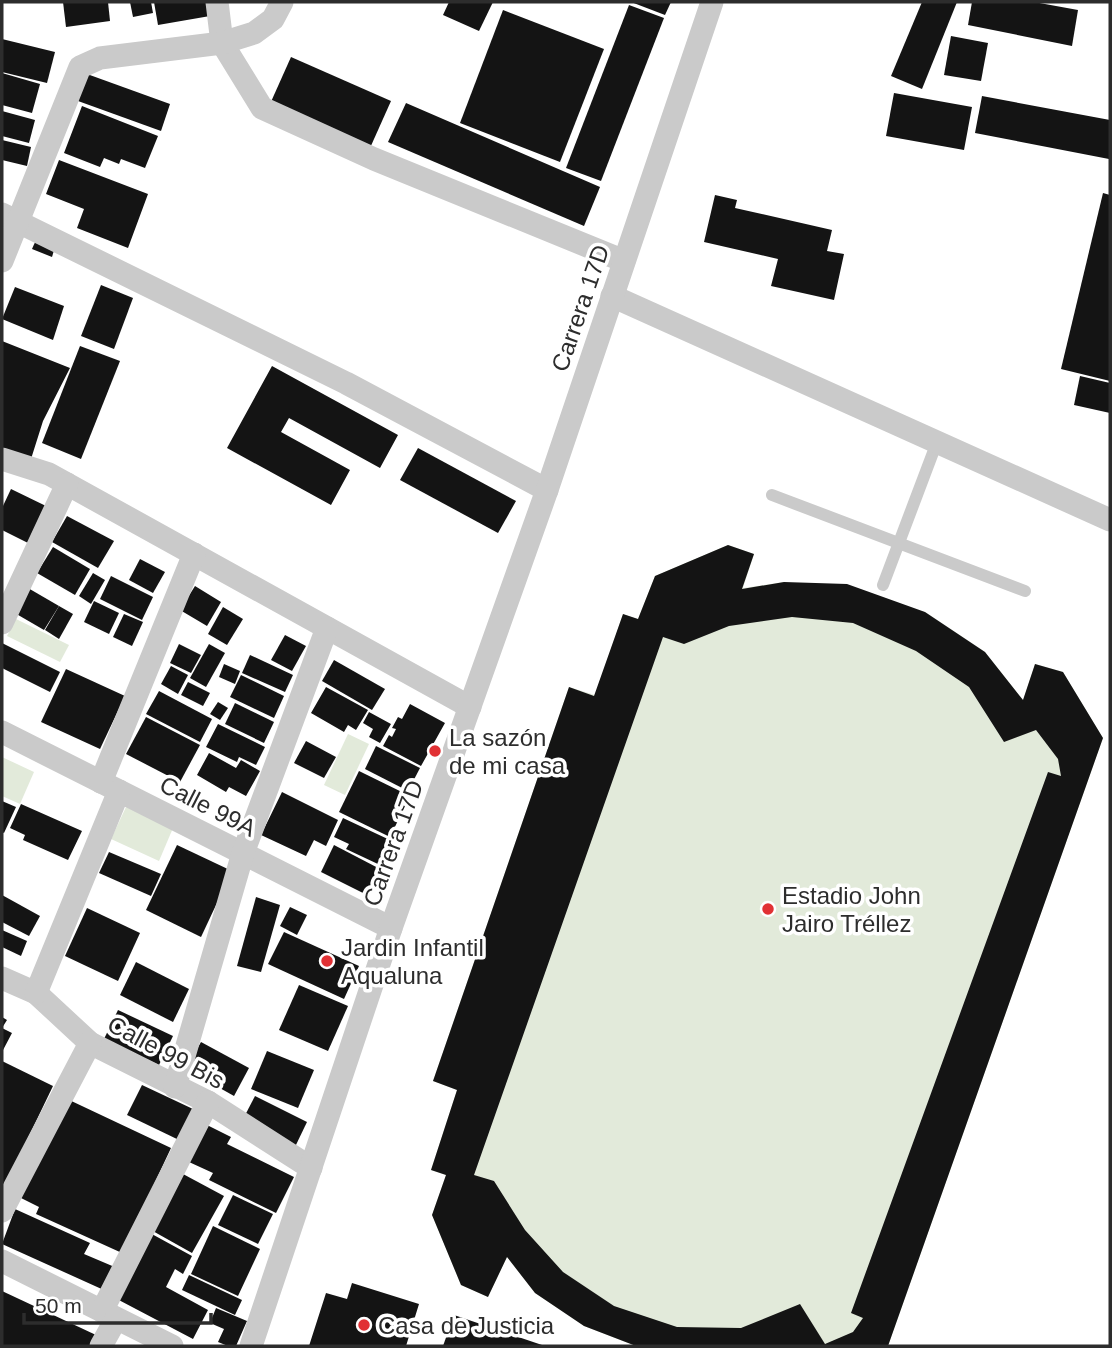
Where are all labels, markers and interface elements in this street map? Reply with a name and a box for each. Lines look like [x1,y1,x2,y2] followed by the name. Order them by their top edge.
[546,241,614,375] street label: Carrera 17D
[449,724,566,779] place label: La sazón de mi casa
[427,743,443,759] marker: La sazón de mi casa
[156,770,260,842] street label: Calle 99A
[358,776,428,910] street label: Carrera 17D
[782,882,921,937] place label: Estadio John Jairo Tréllez
[760,901,776,917] marker: Estadio John Jairo Tréllez
[341,934,484,989] place label: Jardin Infantil Aqualuna
[319,953,335,969] marker: Jardin Infantil Aqualuna
[103,1010,229,1094] street label: Calle 99 Bis
[24,1282,212,1326] scale bar
[35,1294,82,1317] text: 50 m
[378,1312,555,1339] place label: Casa de Justicia
[356,1317,372,1333] marker: Casa de Justicia

